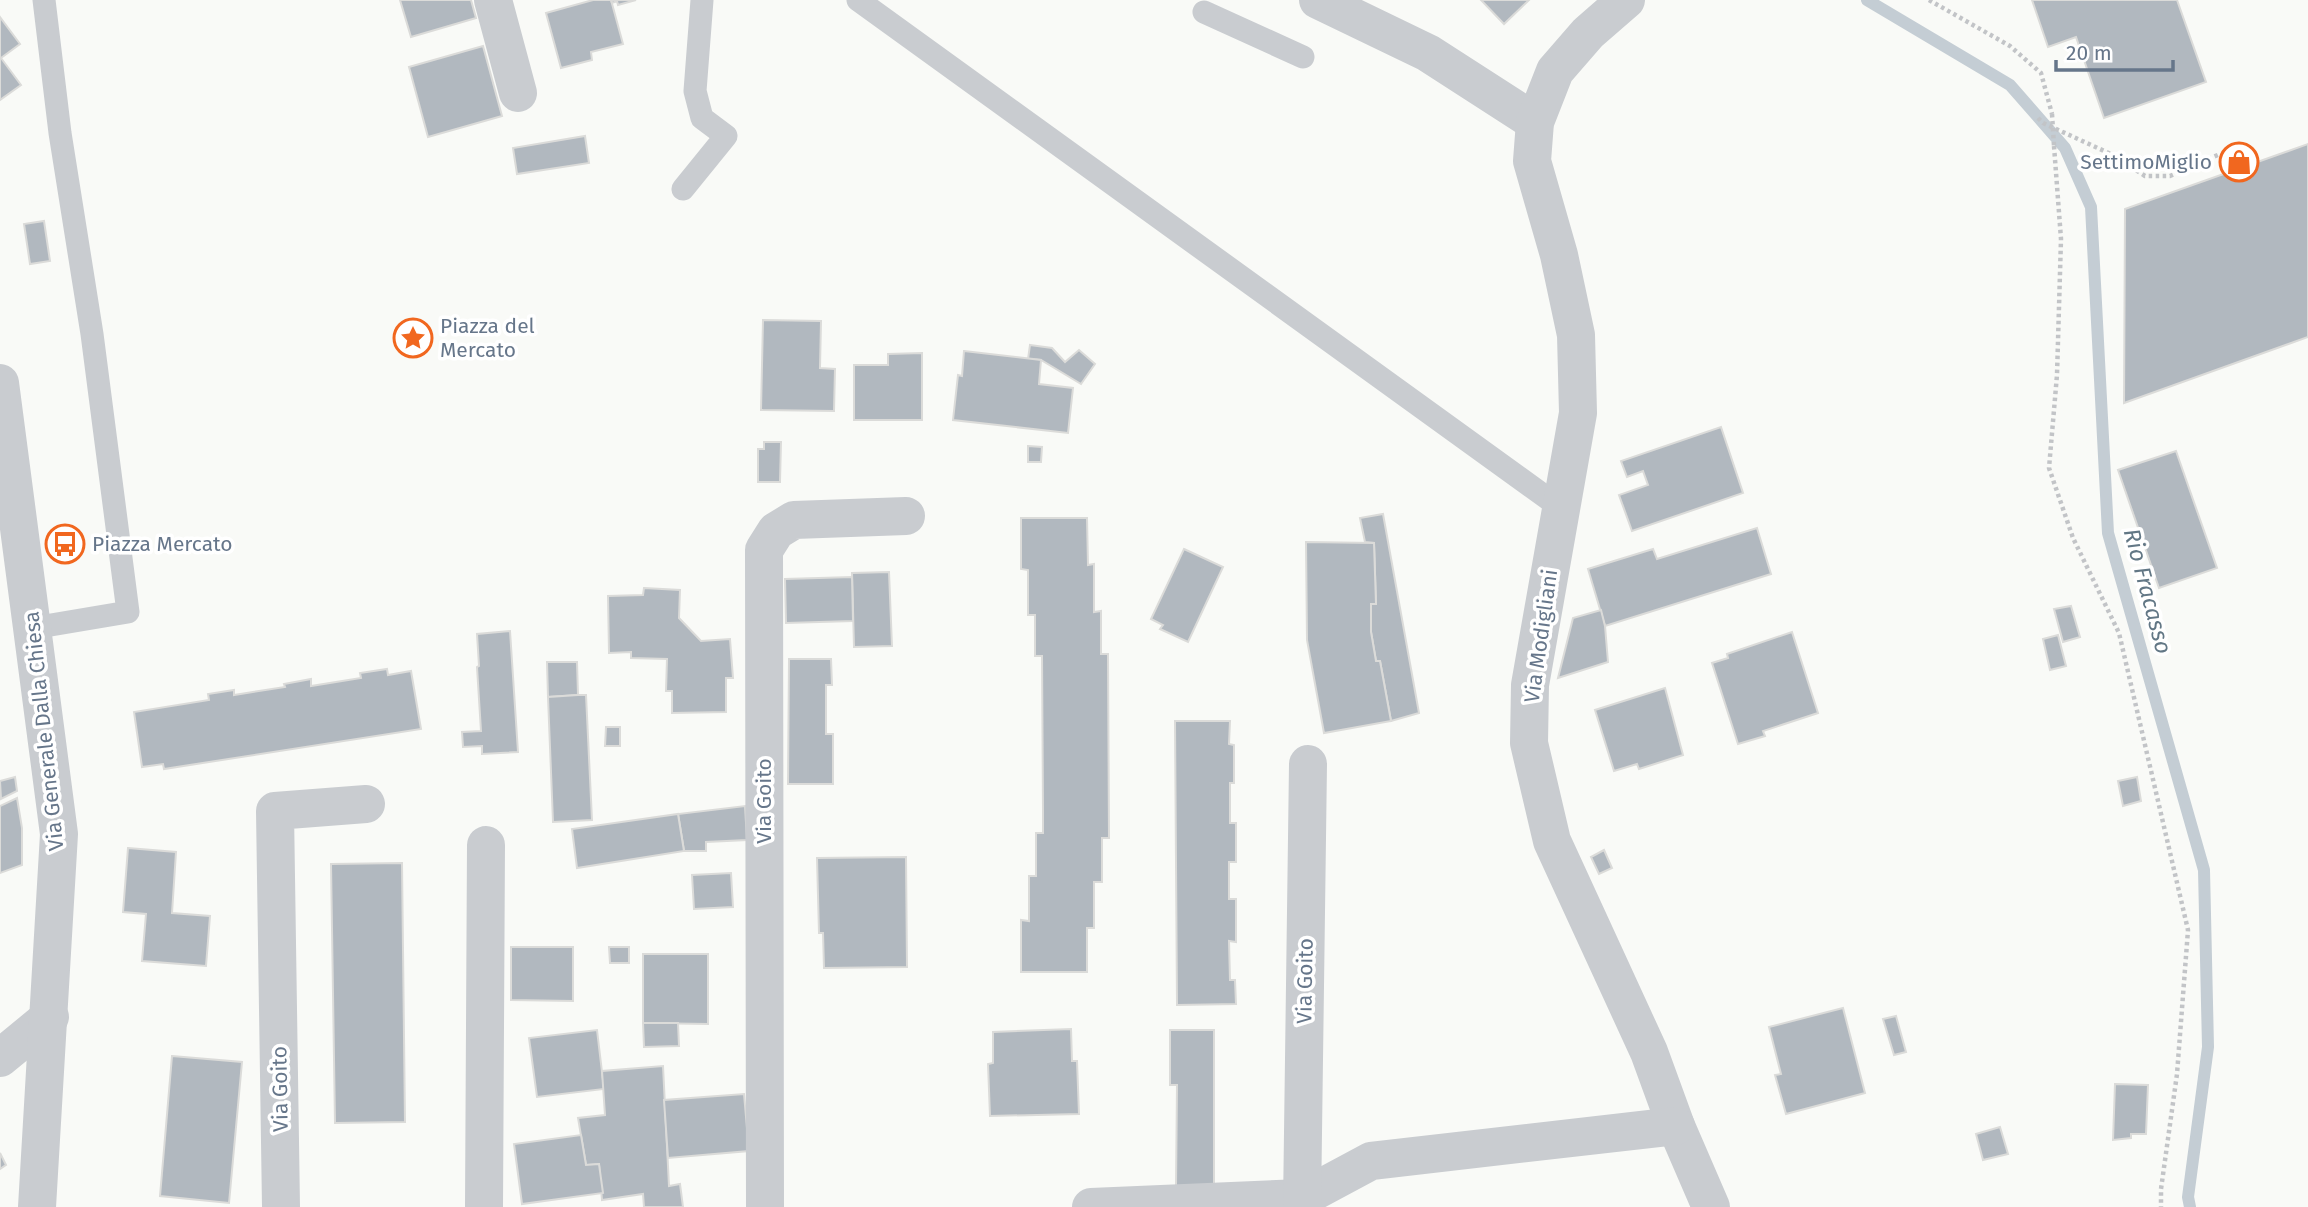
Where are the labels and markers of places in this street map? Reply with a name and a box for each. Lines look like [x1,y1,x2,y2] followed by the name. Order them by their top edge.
[2218,141,2260,183] shop icon: SettimoMiglio
[2080,149,2212,175] place label: SettimoMiglio
[440,313,535,363] place label: Piazza del Mercato
[392,317,434,359] place icon: Piazza del Mercato
[44,523,86,565] bus stop icon: Piazza Mercato
[92,531,233,557] place label: Piazza Mercato

